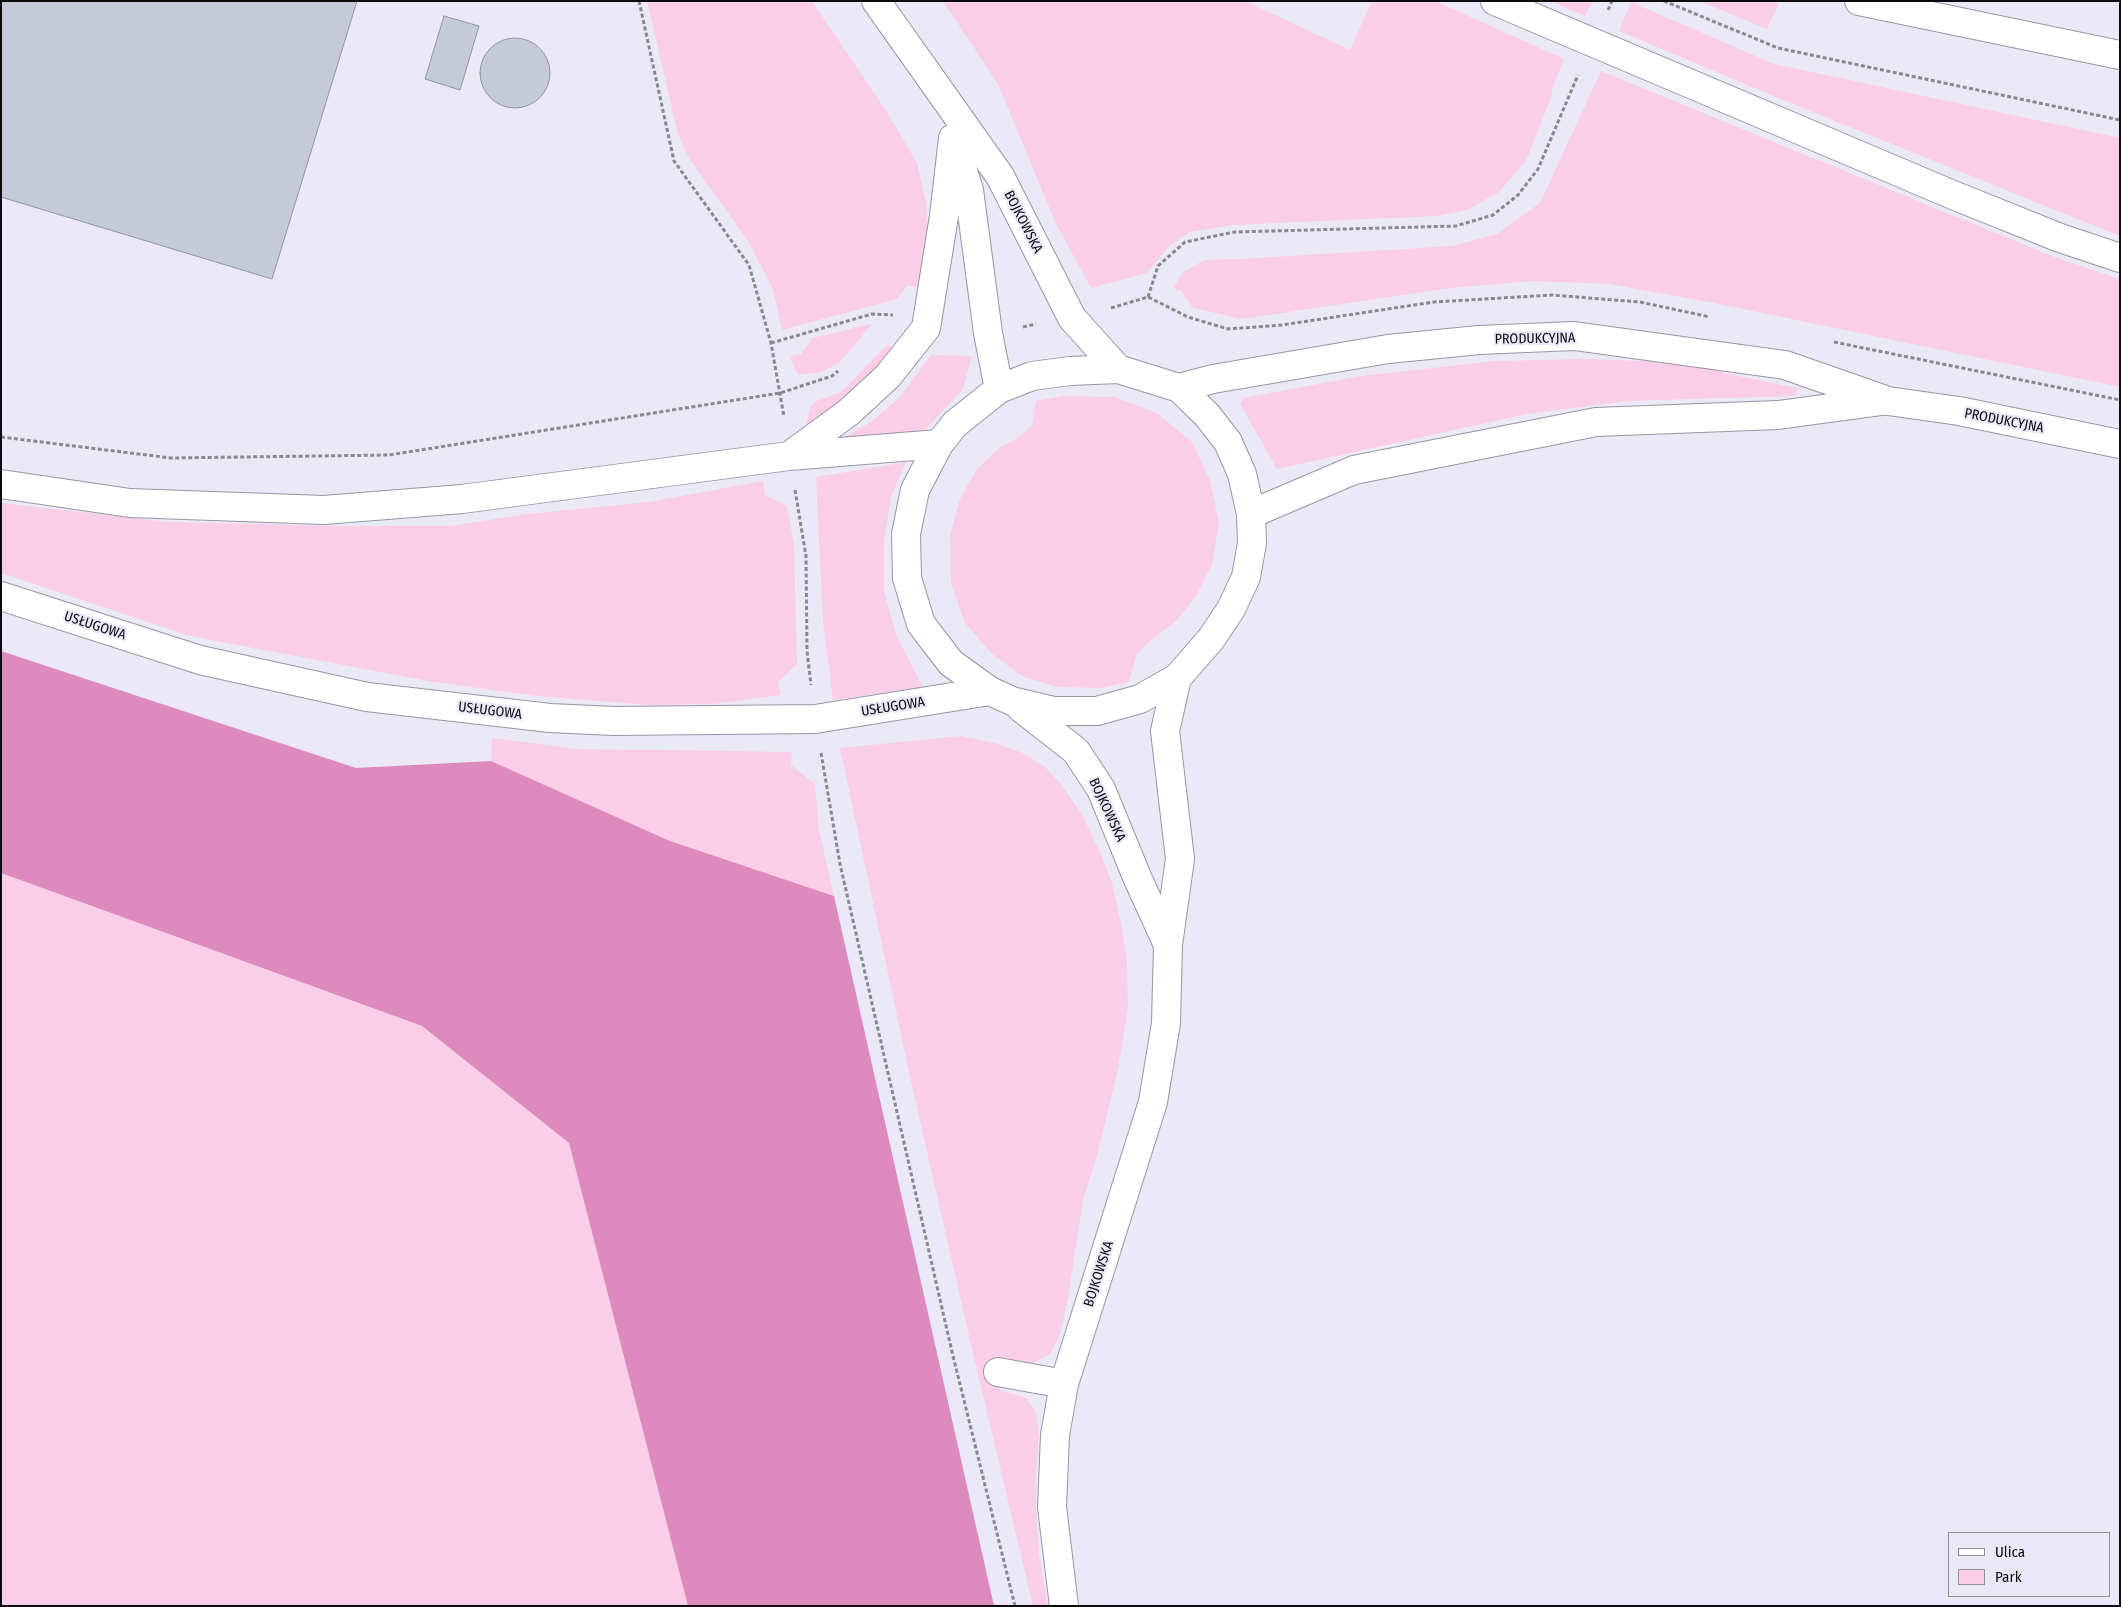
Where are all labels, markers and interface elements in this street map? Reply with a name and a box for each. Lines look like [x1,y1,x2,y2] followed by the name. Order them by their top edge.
[1000,188,1046,256] street label: BOJKOWSKA
[1495,330,1575,348] street label: PRODUKCYJNA
[1963,405,2045,437] street label: PRODUKCYJNA
[62,608,128,644] street label: USŁUGOWA
[860,694,926,720] street label: USŁUGOWA
[457,699,523,723] street label: USŁUGOWA
[1085,776,1129,844] street label: BOJKOWSKA
[1080,1239,1118,1309] street label: BOJKOWSKA
[1948,1532,2111,1597] legend
[1995,1543,2025,1561] text: Ulica
[1995,1568,2022,1586] text: Park

